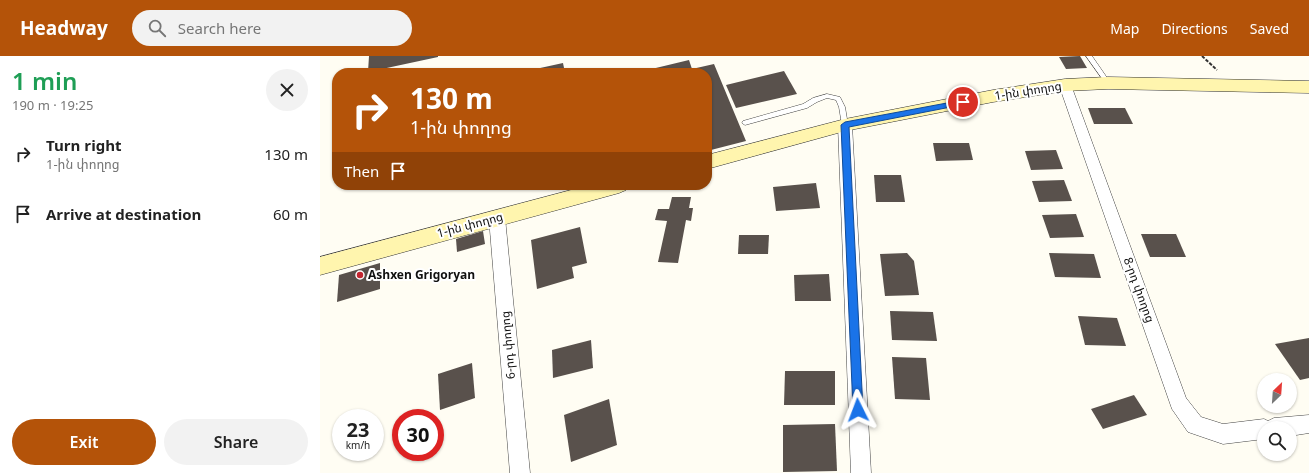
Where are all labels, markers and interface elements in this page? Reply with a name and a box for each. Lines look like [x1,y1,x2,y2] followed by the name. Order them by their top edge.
[132,10,412,46] search box
[20,15,108,41] text: Headway
[146,17,168,39] icon: search
[178,18,261,38] text: Search here
[1110,19,1139,38] text: Map
[1161,19,1228,38] text: Directions
[1250,19,1289,38] text: Saved
[12,64,77,97] text: 1 min
[266,69,308,111] button: close
[993,77,1063,104] street label: 1-ին փողոց
[410,79,493,117] text: 130 m
[344,84,396,136] icon: right
[946,85,980,119] pin
[952,91,974,113] icon: arrive
[12,96,93,114] text: 190 m · 19:25
[410,115,512,139] text: 1-ին փողոց
[46,135,122,155] text: Turn right
[12,143,34,165] icon: right
[264,144,308,164] text: 130 m
[46,155,119,173] text: 1-ին փողոց
[387,160,409,182] icon: arrive
[344,161,379,181] text: Then
[12,203,34,225] icon: arrive
[46,204,201,224] text: Arrive at destination
[273,204,308,224] text: 60 m
[435,208,505,241] street label: 1-ին փողոց
[1120,255,1159,325] street label: 8-րդ փողոց
[368,266,475,283] place label: Ashxen Grigoryan
[355,270,365,280] marker: Ashxen Grigoryan
[496,310,519,380] street label: 6-րդ փողոց
[1257,373,1297,413] north arrow
[1257,373,1297,461] map controls
[837,389,879,431] position arrow
[392,409,444,461] speed limit sign: 30
[347,416,369,443] text: 23
[12,419,156,465] button: Exit
[164,419,308,465] button: Share
[1257,421,1297,461] button: search
[346,438,370,452] text: km/h

